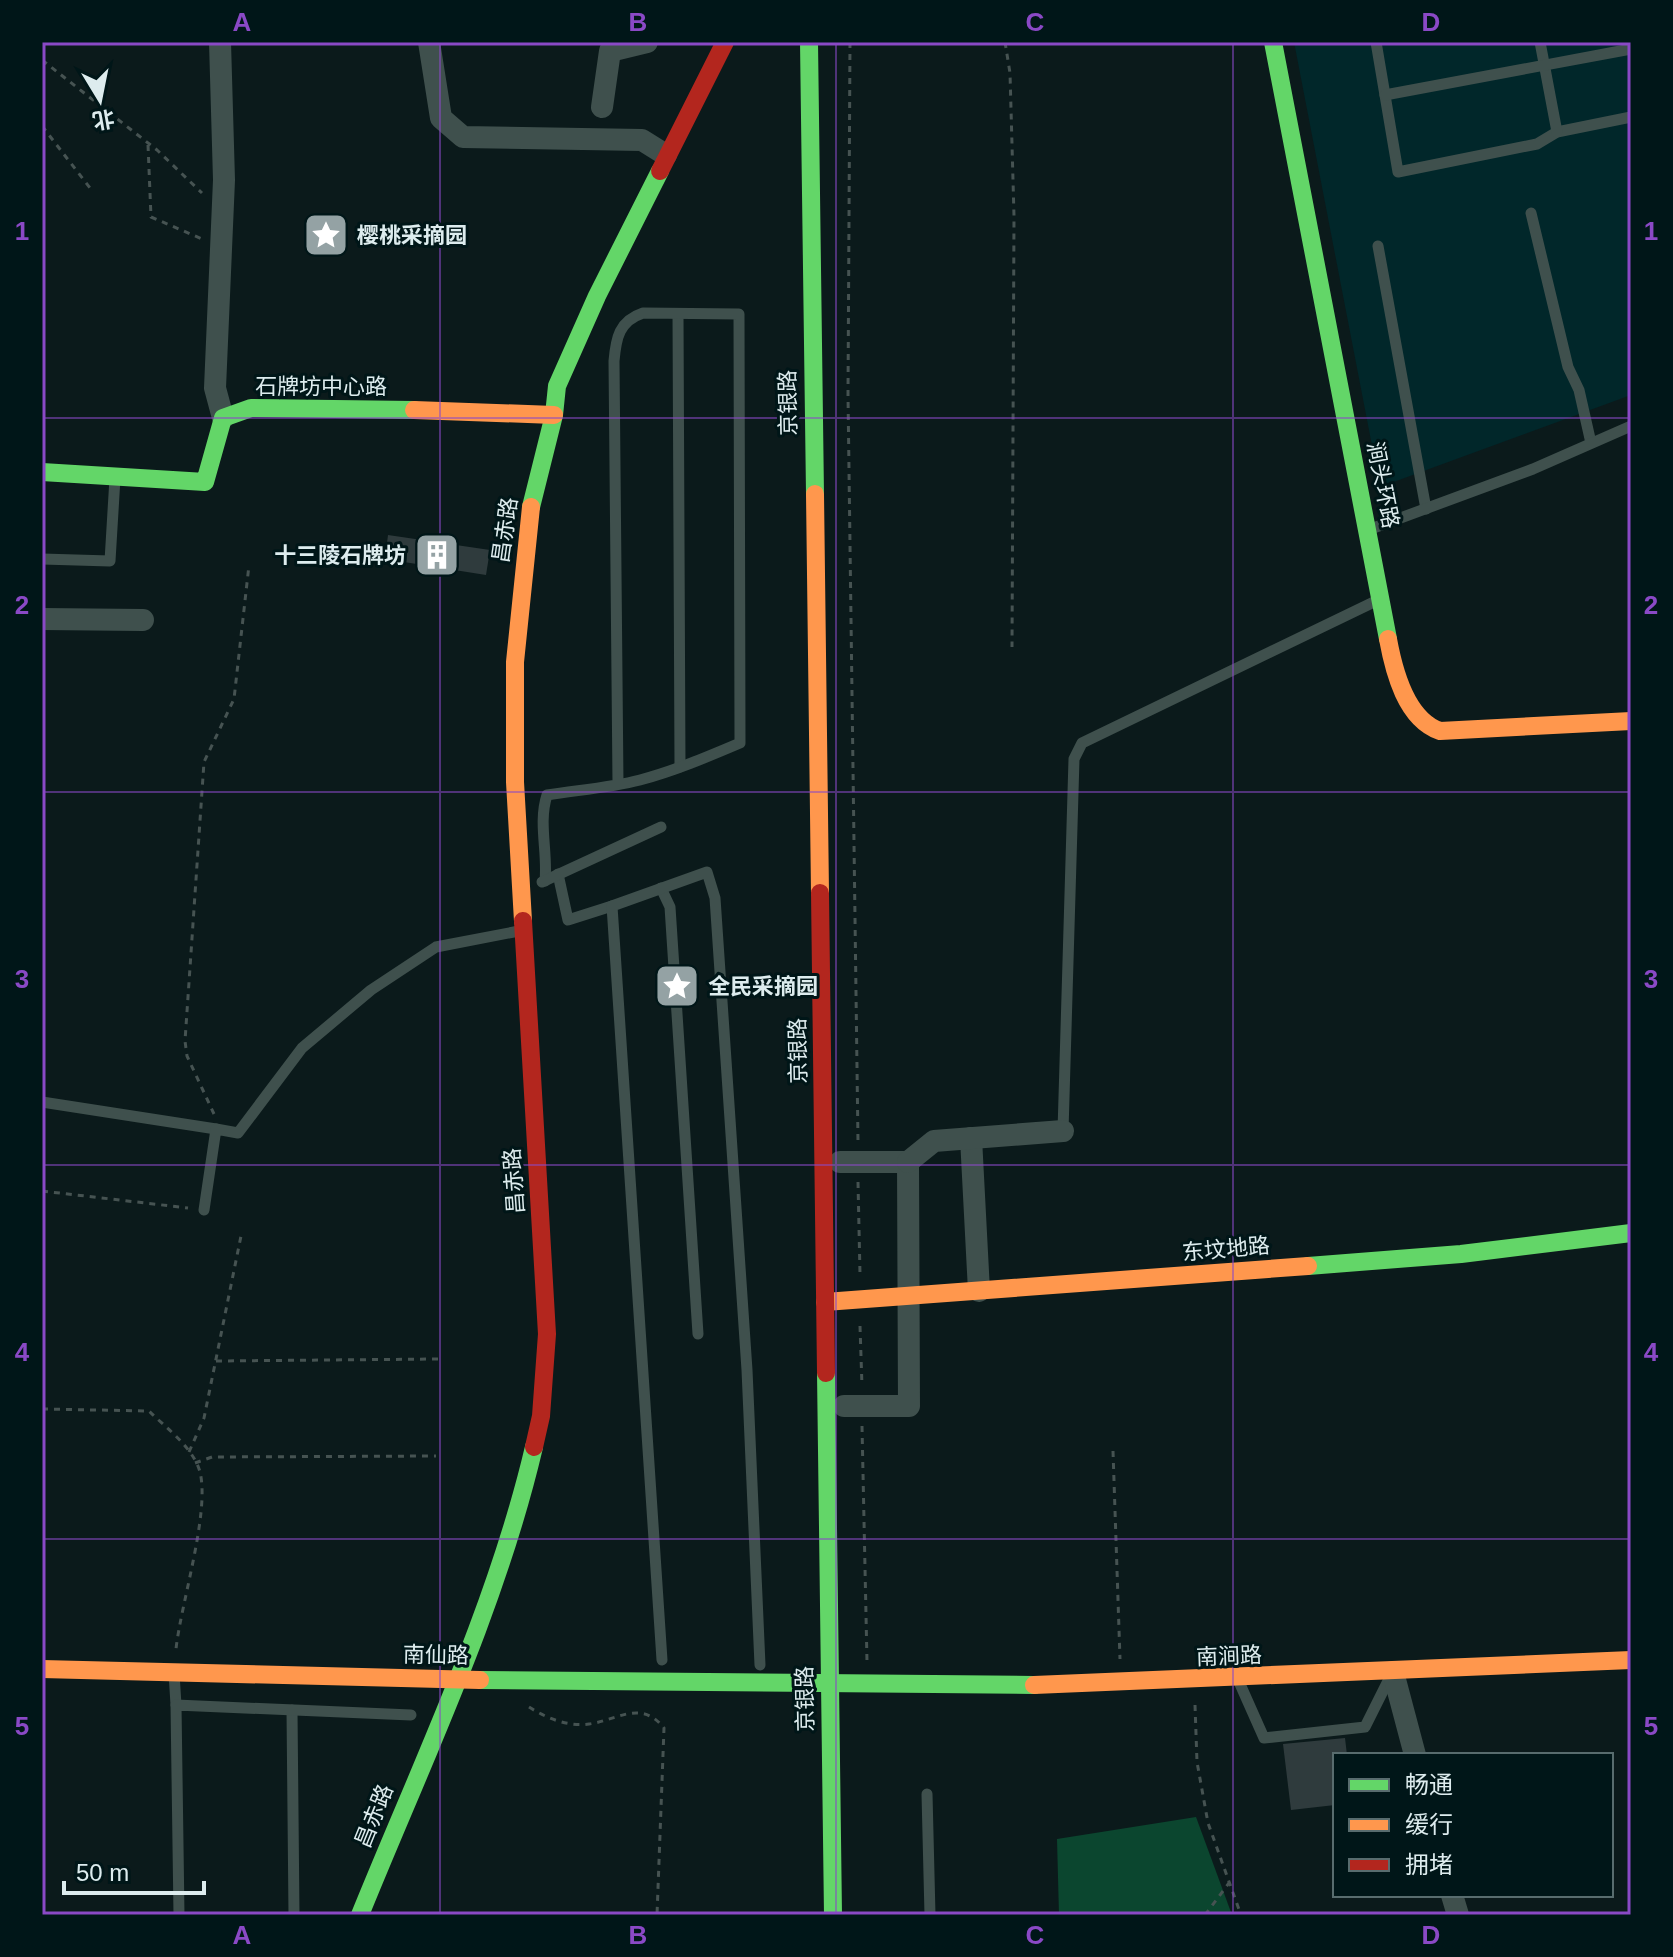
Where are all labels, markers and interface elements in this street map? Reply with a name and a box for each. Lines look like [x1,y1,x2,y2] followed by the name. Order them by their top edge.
[233,7,252,37] text: A
[629,7,647,37] text: B
[1026,7,1045,37] text: C
[1422,7,1440,37] text: D
[60,60,140,140] north arrow
[90,105,116,133] text: 北
[302,211,350,259] place icon: 樱桃采摘园
[15,216,29,246] text: 1
[1644,216,1658,246] text: 1
[357,223,467,248] place label: 樱桃采摘园
[775,370,801,436] street label: 京银路
[255,374,387,399] street label: 石牌坊中心路
[1362,439,1404,531] street label: 涧头环路
[488,496,522,564] street label: 昌赤路
[413,531,461,579] building icon: 十三陵石牌坊
[274,543,406,568] place label: 十三陵石牌坊
[15,590,29,620] text: 2
[1644,590,1658,620] text: 2
[653,962,701,1010] place icon: 全民采摘园
[15,964,29,994] text: 3
[1644,964,1658,994] text: 3
[708,974,818,999] place label: 全民采摘园
[785,1018,811,1084] street label: 京银路
[499,1147,529,1215] street label: 昌赤路
[1181,1233,1271,1265] street label: 东坟地路
[15,1337,30,1367] text: 4
[1644,1337,1659,1367] text: 4
[403,1642,469,1668] street label: 南仙路
[1196,1642,1262,1670] street label: 南涧路
[792,1666,818,1732] street label: 京银路
[15,1711,29,1741] text: 5
[1644,1711,1658,1741] text: 5
[1333,1753,1613,1897] legend
[1405,1771,1453,1798] text: 畅通
[350,1781,398,1851] street label: 昌赤路
[1405,1811,1453,1838] text: 缓行
[64,1845,204,1895] scale bar
[1405,1851,1453,1878] text: 拥堵
[76,1859,129,1886] text: 50 m
[233,1920,252,1950] text: A
[629,1920,647,1950] text: B
[1026,1920,1045,1950] text: C
[1422,1920,1440,1950] text: D

